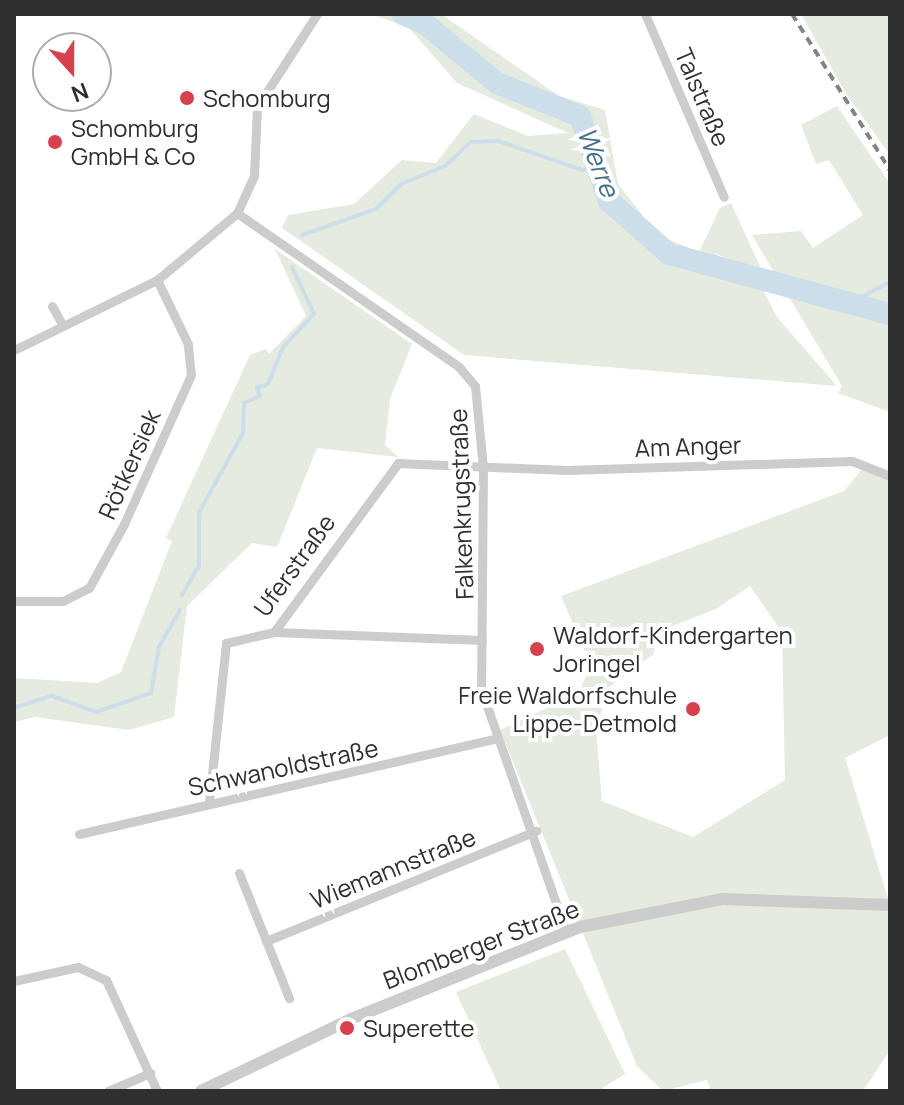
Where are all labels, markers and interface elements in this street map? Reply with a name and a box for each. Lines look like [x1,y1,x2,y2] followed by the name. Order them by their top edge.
[32,32,112,112] north arrow
[669,44,737,150] street label: Talstraße
[67,76,93,109] text: N
[203,84,331,112] place label: Schomburg
[178,89,196,107] marker: Schomburg
[71,114,199,170] place label: Schomburg GmbH & Co
[571,123,625,201] water label: Werre
[46,133,64,151] marker: Schomburg GmbH & Co
[92,405,166,523] street label: Rötkersiek
[443,408,479,600] street label: Falkenkrugstraße
[634,430,742,462] street label: Am Anger
[247,508,341,622] street label: Uferstraße
[553,621,793,677] place label: Waldorf-Kindergarten Joringel
[528,640,546,658] marker: Waldorf-Kindergarten Joringel
[458,681,677,737] place label: Freie Waldorfschule Lippe-Detmold
[684,700,702,718] marker: Freie Waldorfschule Lippe-Detmold
[185,733,381,801] street label: Schwanoldstraße
[306,822,480,914] street label: Wiemannstraße
[379,893,583,995] street label: Blomberger Straße
[363,1014,475,1042] place label: Superette
[338,1019,356,1037] marker: Superette

